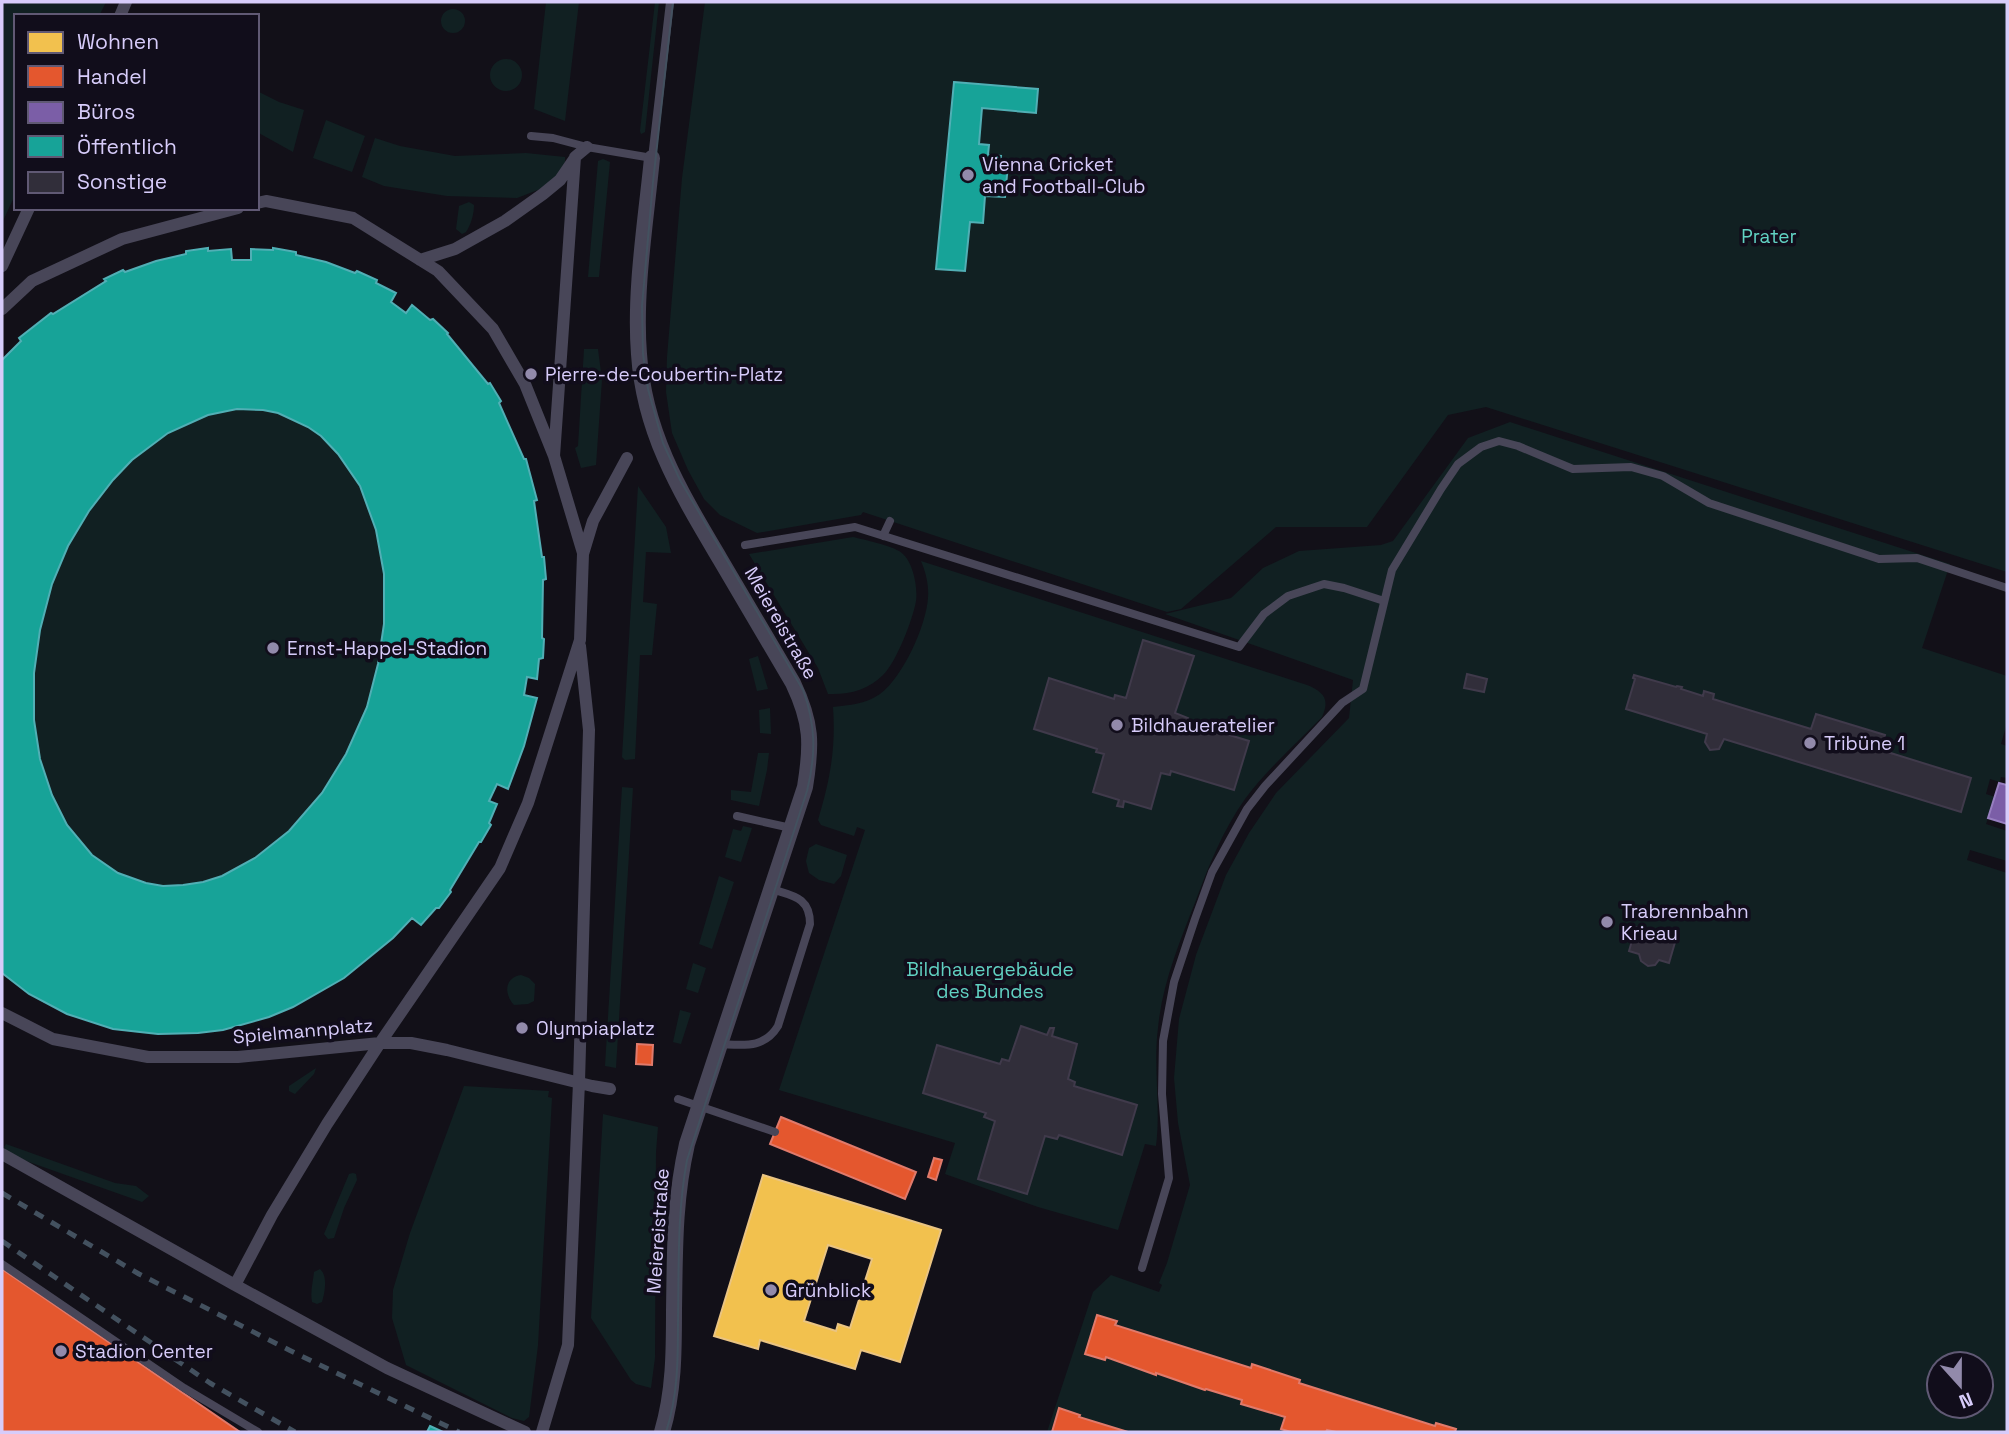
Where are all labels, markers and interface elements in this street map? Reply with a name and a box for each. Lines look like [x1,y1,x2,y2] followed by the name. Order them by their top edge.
[14,14,259,210] legend
[77,28,159,55] text: Wohnen
[77,63,147,90] text: Handel
[77,98,135,125] text: Büros
[77,133,177,160] text: Öffentlich
[982,152,1146,199] place label: Vienna Cricket and Football-Club
[960,167,976,183] marker: Vienna Cricket and Football-Club
[77,168,167,195] text: Sonstige
[1741,224,1797,249] park label: Prater
[545,362,783,387] place label: Pierre-de-Coubertin-Platz
[523,366,539,382] marker: Pierre-de-Coubertin-Platz
[739,562,823,684] street label: Meiereistraße
[287,636,487,661] place label: Ernst-Happel-Stadion
[265,640,281,656] marker: Ernst-Happel-Stadion
[1131,713,1275,738] place label: Bildhaueratelier
[1109,717,1125,733] marker: Bildhaueratelier
[1824,731,1905,756] place label: Tribüne 1
[1802,735,1818,751] marker: Tribüne 1
[1621,899,1749,946] place label: Trabrennbahn Krieau
[1599,914,1615,930] marker: Trabrennbahn Krieau
[906,957,1074,1004] park label: Bildhauergebäude des Bundes
[232,1012,374,1050] street label: Spielmannplatz
[536,1016,655,1041] place label: Olympiaplatz
[514,1020,530,1036] marker: Olympiaplatz
[641,1167,675,1295] street label: Meiereistraße
[785,1278,871,1303] place label: Grünblick
[763,1282,779,1298] marker: Grünblick
[75,1339,213,1364] place label: Stadion Center
[53,1343,69,1359] marker: Stadion Center
[1925,1350,1995,1420] north arrow
[1955,1386,1976,1414] text: N

